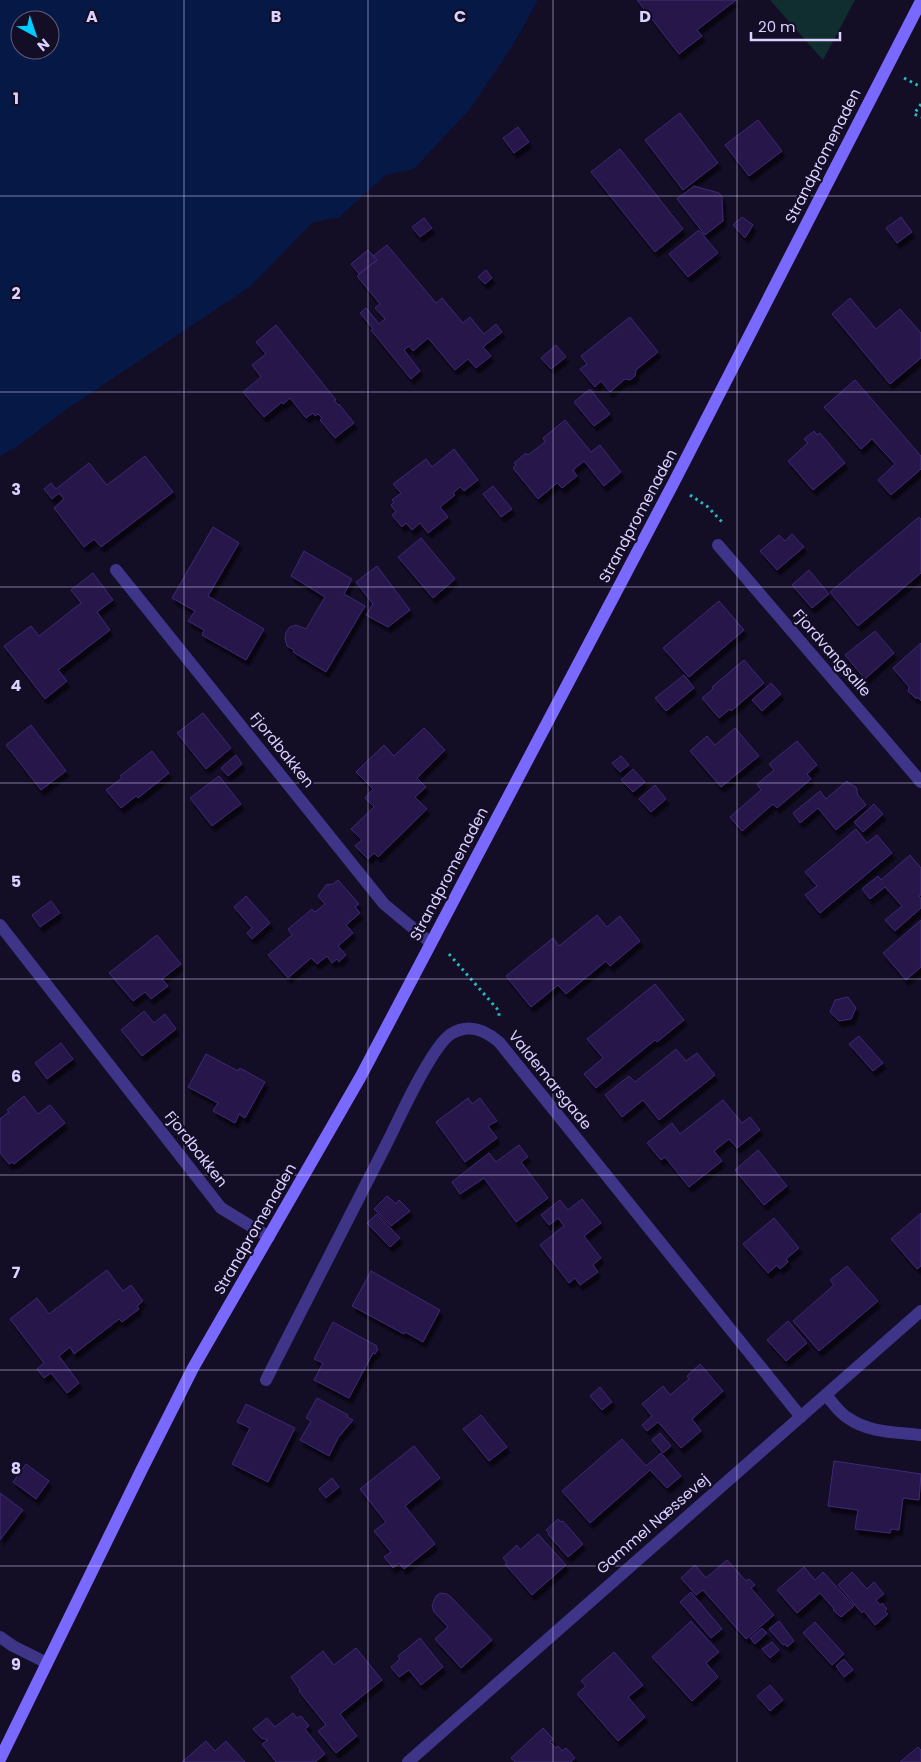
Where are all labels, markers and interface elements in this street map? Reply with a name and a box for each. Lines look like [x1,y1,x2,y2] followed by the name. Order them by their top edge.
[86,5,98,28] text: A
[271,5,281,28] text: B
[454,5,466,28] text: C
[639,5,651,28] text: D
[10,10,60,60] north arrow
[751,10,840,42] scale bar
[758,16,796,37] text: 20 m
[33,34,54,56] text: N
[779,85,866,227] street label: Strandpromenaden
[13,87,19,110] text: 1
[11,282,21,305] text: 2
[593,445,682,586] street label: Strandpromenaden
[11,478,21,501] text: 3
[789,604,876,701] street label: Fjordvangsalle
[11,674,22,697] text: 4
[246,708,319,792] street label: Fjordbakken
[404,803,493,944] street label: Strandpromenaden
[11,870,21,893] text: 5
[504,1026,597,1134] street label: Valdemarsgade
[11,1065,21,1088] text: 6
[160,1106,233,1191] street label: Fjordbakken
[208,1159,301,1298] street label: Strandpromenaden
[12,1261,21,1284] text: 7
[11,1457,21,1480] text: 8
[592,1469,714,1578] street label: Gammel Næssevej
[11,1653,21,1676] text: 9

